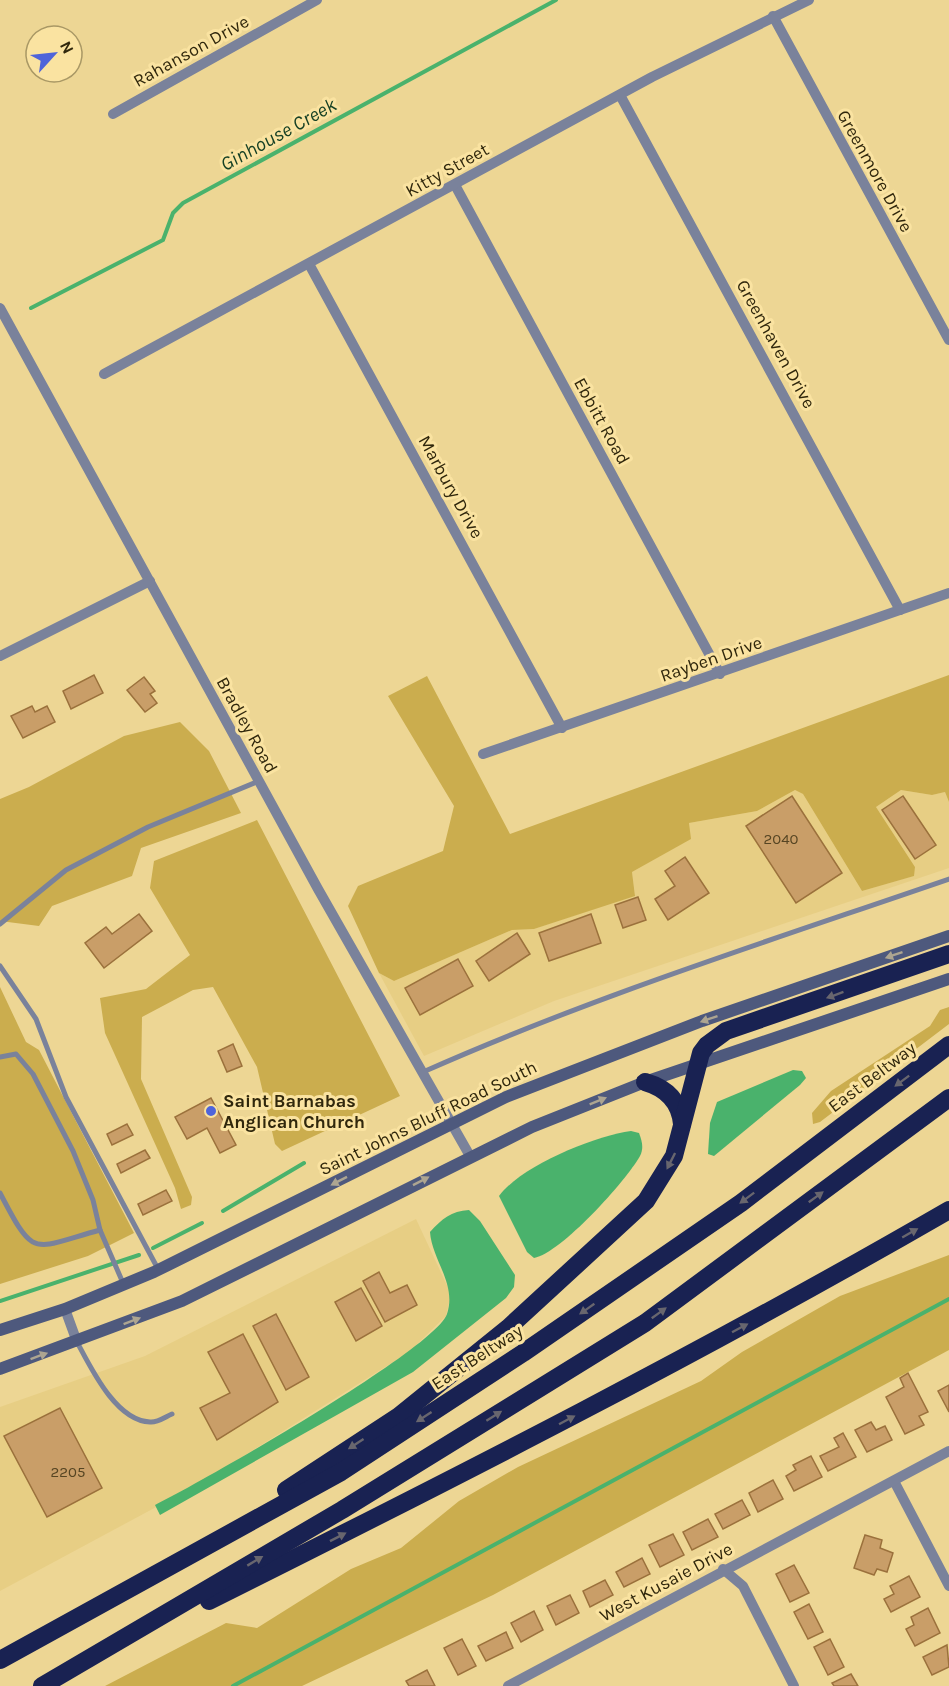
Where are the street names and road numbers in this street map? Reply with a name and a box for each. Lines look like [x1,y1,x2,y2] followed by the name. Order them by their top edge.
[129,10,253,92] street label: Rahanson Drive
[832,106,918,236] street label: Greenmore Drive
[401,138,493,202] street label: Kitty Street
[732,276,820,412] street label: Greenhaven Drive
[569,374,635,468] street label: Ebbitt Road
[414,432,488,542] street label: Marbury Drive
[657,631,765,687] street label: Rayben Drive
[212,673,282,777] street label: Bradley Road
[824,1037,921,1117] street label: East Beltway
[316,1056,540,1180] street label: Saint Johns Bluff Road South
[427,1319,527,1395] street label: East Beltway
[596,1538,736,1626] street label: West Kusaie Drive

